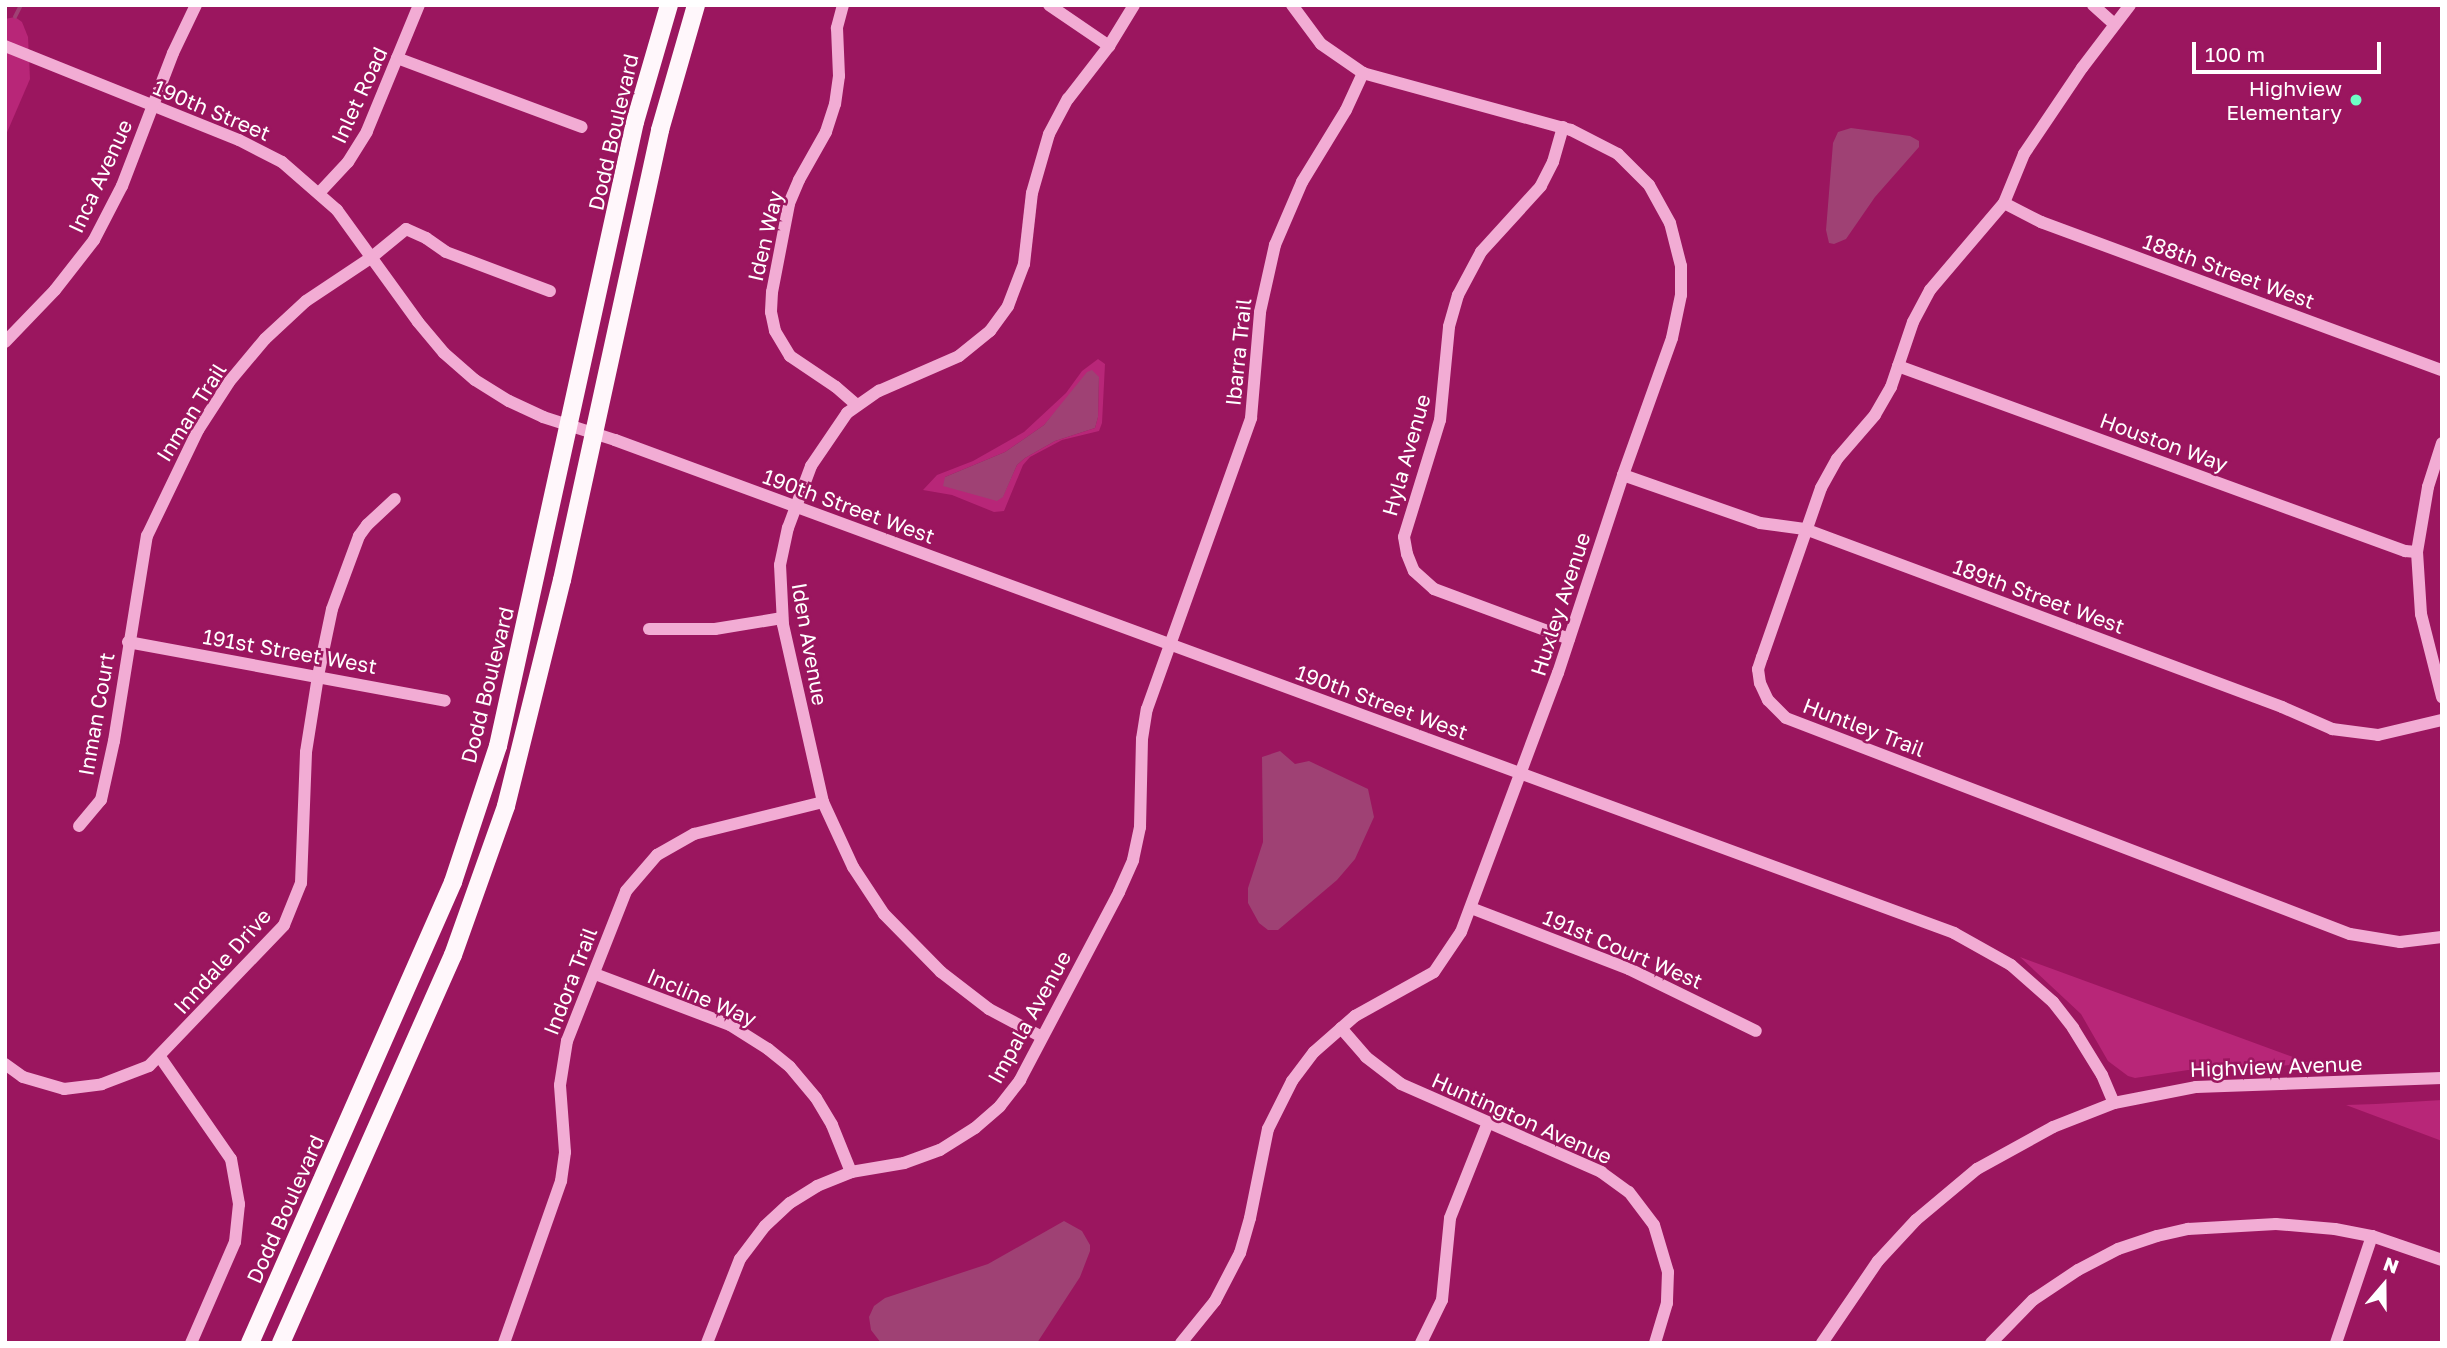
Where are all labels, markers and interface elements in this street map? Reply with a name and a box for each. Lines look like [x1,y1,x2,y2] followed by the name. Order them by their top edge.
[2195,28,2384,72] scale bar
[2205,41,2265,67] text: 100 m
[326,43,392,147] street label: Inlet Road
[583,51,643,213] street label: Dodd Boulevard
[150,74,274,146] street label: 190th Street
[2226,75,2342,125] place label: Highview Elementary
[2348,92,2364,108] marker: Highview Elementary
[63,115,137,237] street label: Inca Avenue
[742,188,788,284] street label: Iden Way
[2140,228,2318,314] street label: 188th Street West
[1220,297,1256,407] street label: Ibarra Trail
[151,358,231,466] street label: Inman Trail
[1377,391,1435,519] street label: Hyla Avenue
[2097,407,2231,477] street label: Houston Way
[760,463,938,549] street label: 190th Street West
[1525,529,1595,679] street label: Huxley Avenue
[1950,553,2128,639] street label: 189th Street West
[787,581,833,707] street label: Iden Avenue
[455,604,519,766] street label: Dodd Boulevard
[201,623,379,679] street label: 191st Street West
[73,650,119,778] street label: Inman Court
[1293,659,1471,745] street label: 190th Street West
[1800,692,1928,762] street label: Huntley Trail
[168,903,276,1019] street label: Inndale Drive
[1539,904,1707,994] street label: 191st Court West
[538,924,602,1038] street label: Indora Trail
[982,946,1076,1088] street label: Impala Avenue
[644,963,760,1031] street label: Incline Way
[2189,1050,2363,1082] street label: Highview Avenue
[1428,1067,1616,1169] street label: Huntington Avenue
[241,1131,329,1287] street label: Dodd Boulevard
[2349,1250,2419,1320] north arrow
[2381,1252,2402,1278] text: N

